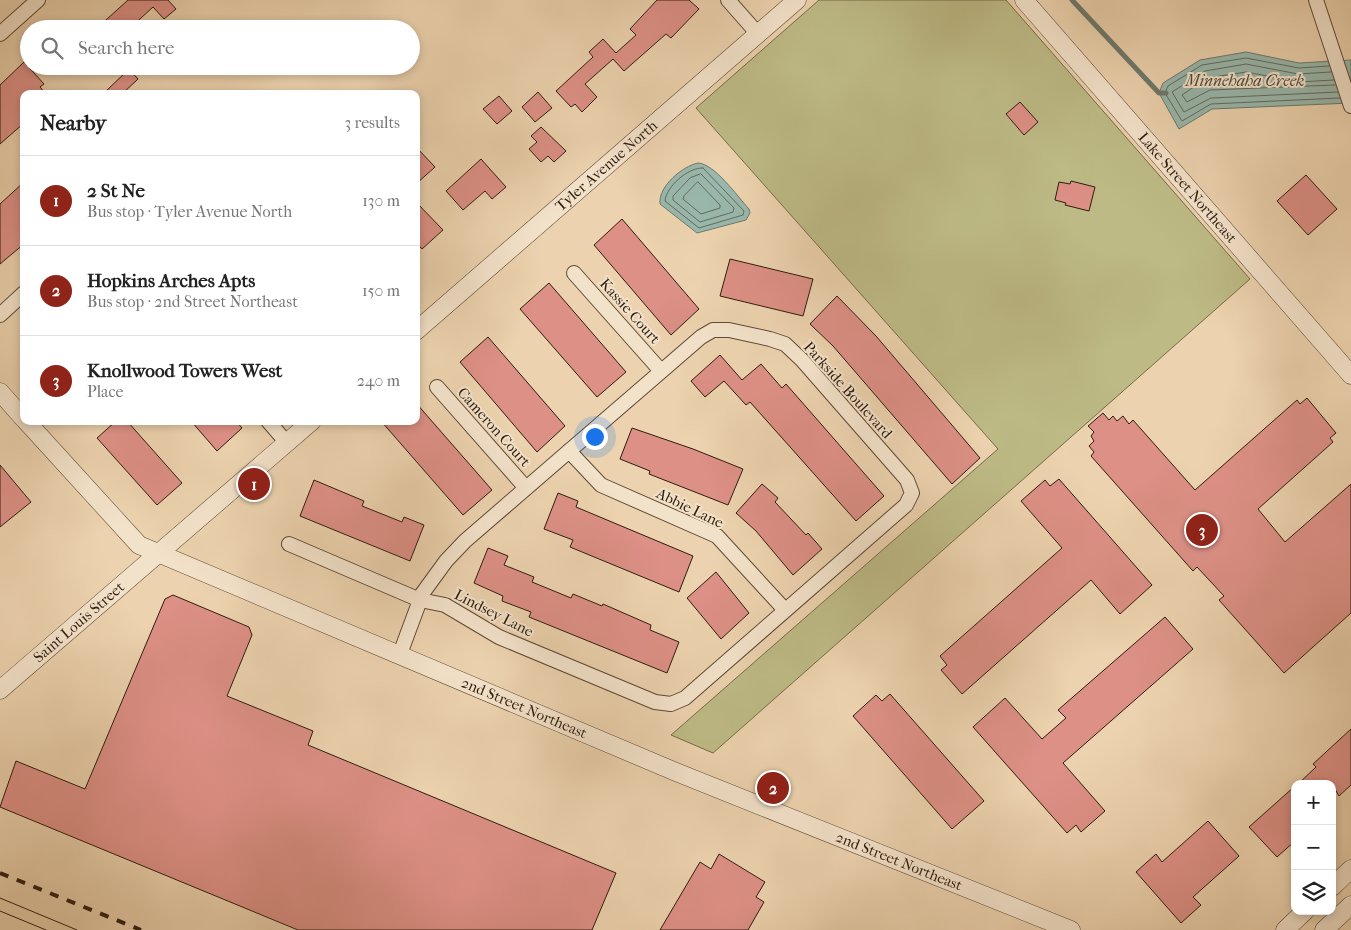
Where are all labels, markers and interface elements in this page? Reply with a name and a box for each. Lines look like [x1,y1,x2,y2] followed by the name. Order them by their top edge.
[20,20,420,75] search box
[38,34,66,62] icon: search
[78,37,174,59] text: Search here
[1185,71,1304,90] water label: Minnehaha Creek
[40,111,106,135] text: Nearby
[344,113,400,132] text: 3 results
[552,116,661,215] street label: Tyler Avenue North
[1134,129,1241,247] street label: Lake Street Northeast
[87,180,145,202] text: 2 St Ne
[53,191,59,210] text: 1
[362,191,400,210] text: 130 m
[87,202,292,221] text: Bus stop · Tyler Avenue North
[87,270,255,292] text: Hopkins Arches Apts
[596,275,665,348] street label: Kassie Court
[52,281,60,300] text: 2
[362,281,400,300] text: 150 m
[87,292,298,311] text: Bus stop · 2nd Street Northeast
[800,338,897,443] street label: Parkside Boulevard
[87,360,282,382] text: Knollwood Towers West
[53,371,59,390] text: 3
[357,371,400,390] text: 240 m
[87,382,123,401] text: Place
[454,384,535,471] street label: Cameron Court
[582,424,608,450] your location
[238,465,270,503] pin: 1
[653,484,727,532] street label: Abbie Lane
[1186,511,1218,549] pin: 3
[30,578,128,666] street label: Saint Louis Street
[451,585,537,641] street label: Lindsey Lane
[459,673,590,743] street label: 2nd Street Northeast
[757,769,789,807] pin: 2
[1291,780,1336,915] map controls
[1291,780,1336,825] button: +
[1291,825,1336,870] button: −
[833,828,966,895] street label: 2nd Street Northeast
[1291,870,1336,915] button: layers

